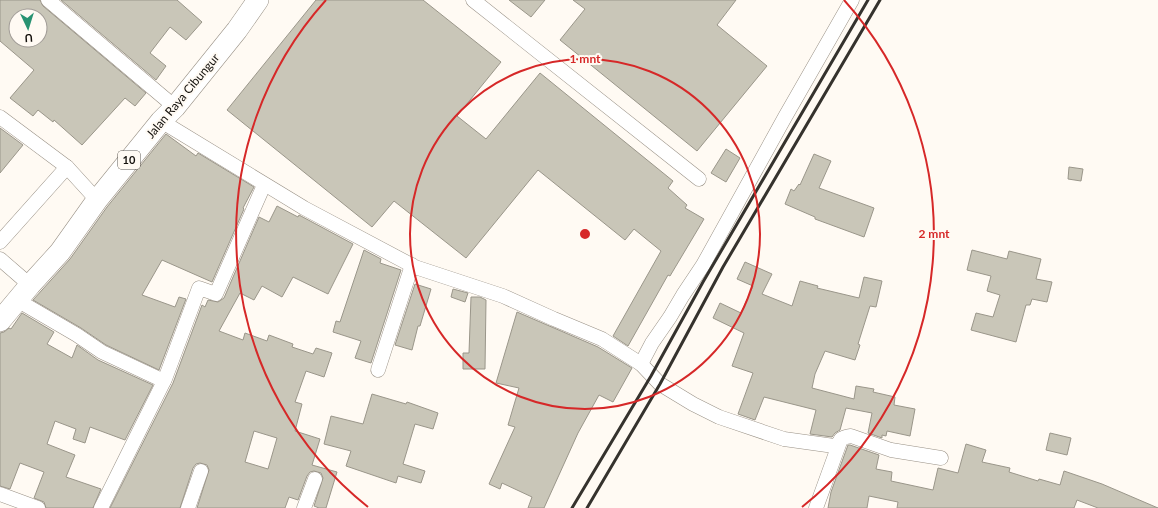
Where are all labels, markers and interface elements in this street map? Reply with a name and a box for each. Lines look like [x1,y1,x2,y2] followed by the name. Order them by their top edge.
[8,8,48,48] north arrow
[24,32,33,45] text: U
[143,50,223,141] street label: Jalan Raya Cibungur
[569,51,601,66] text: 1 mnt
[118,151,140,169] road number: 10
[918,226,950,241] text: 2 mnt
[578,227,592,241] centre of rings

